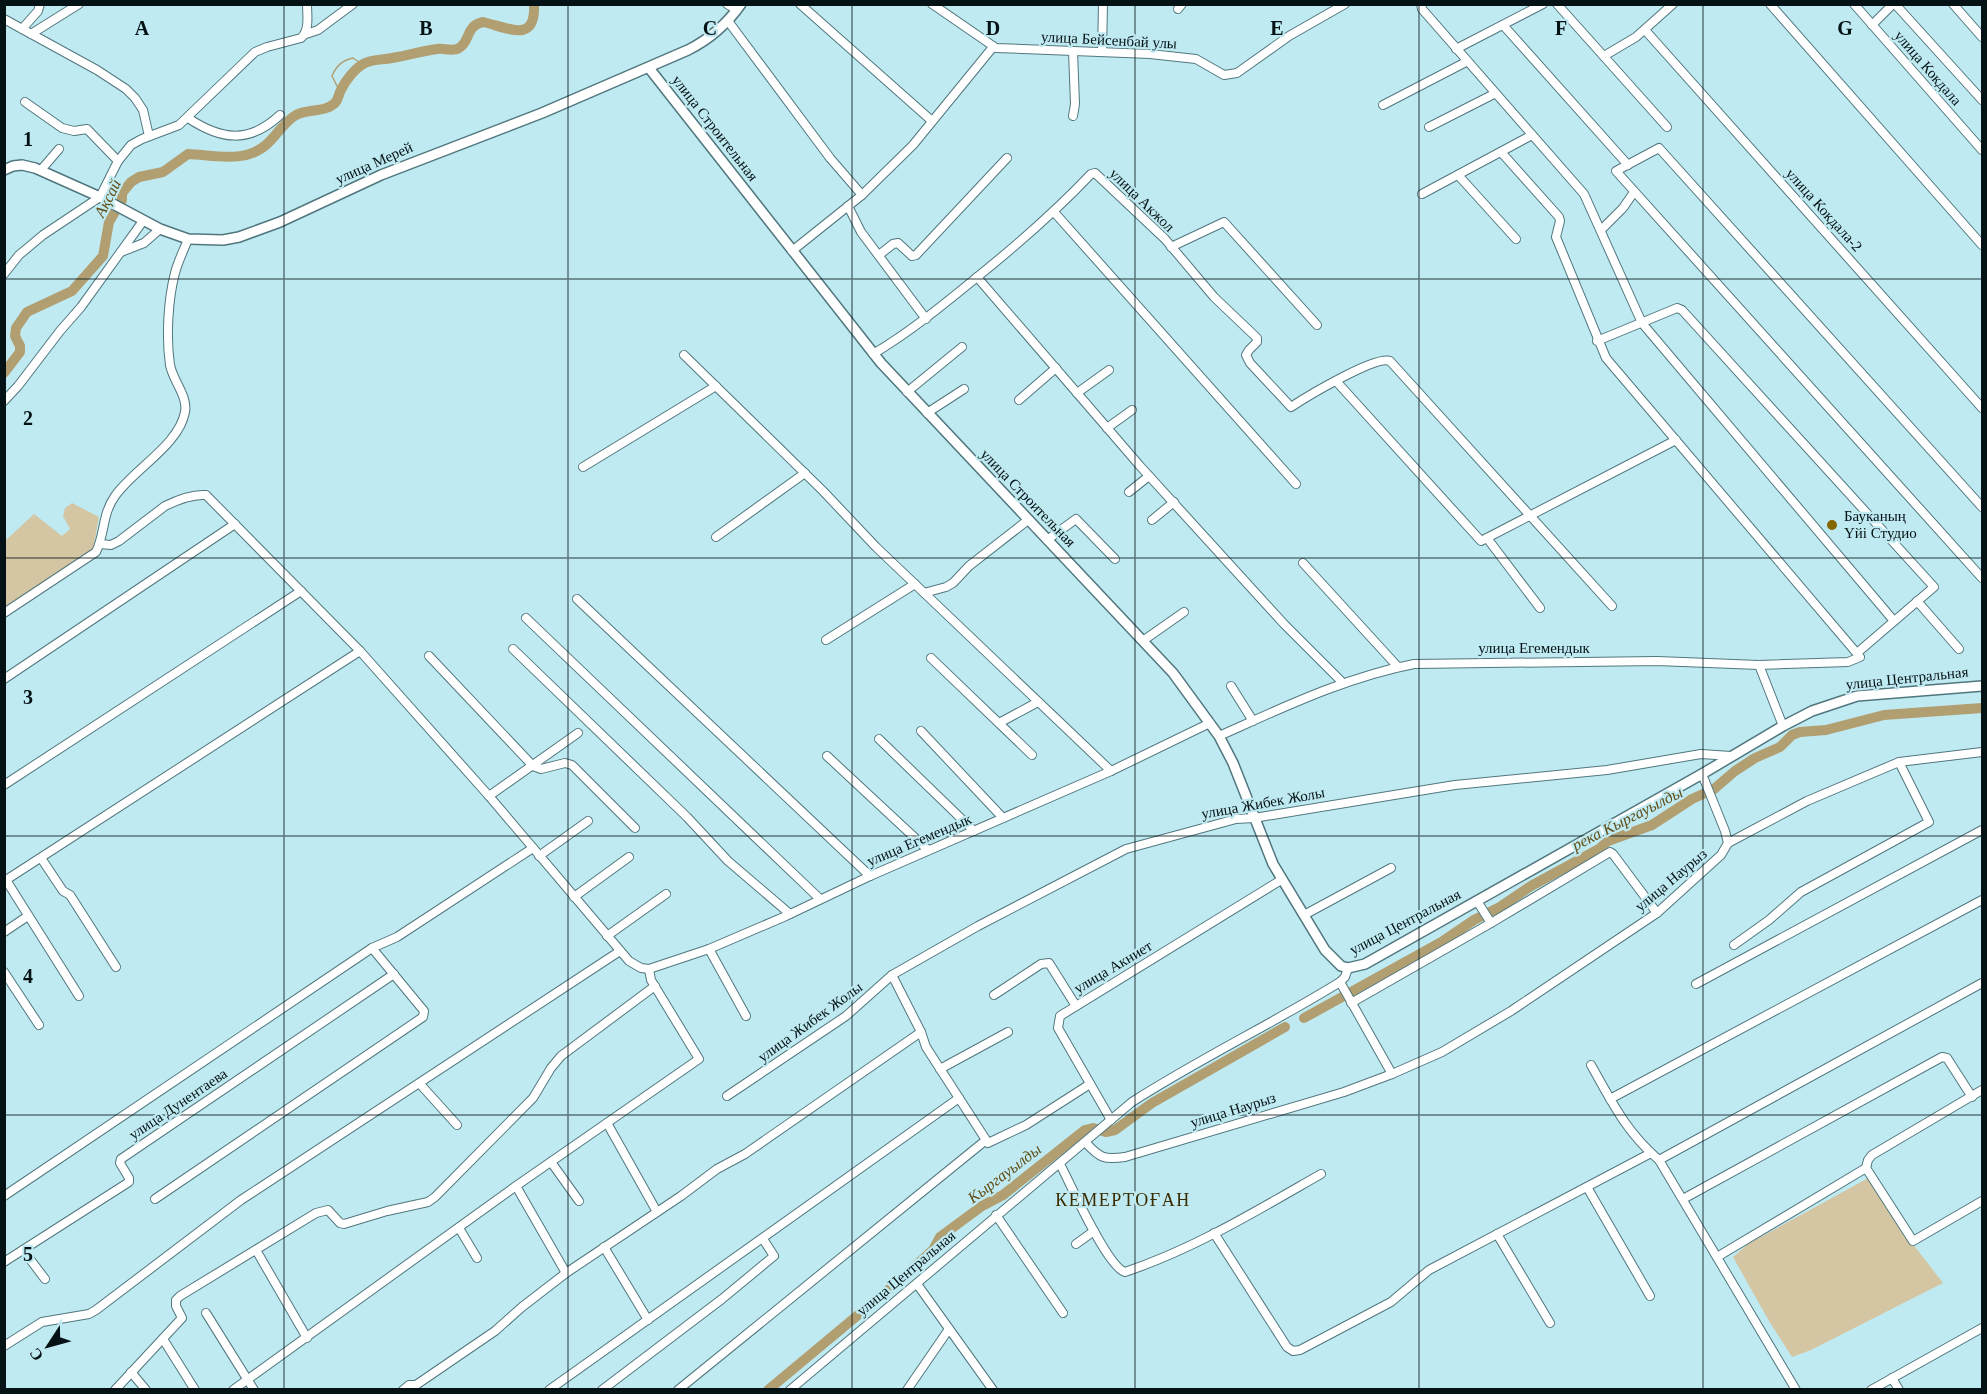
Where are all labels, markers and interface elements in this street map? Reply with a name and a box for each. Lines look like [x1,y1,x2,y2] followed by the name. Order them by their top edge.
[135,17,150,39] text: A
[419,17,433,39] text: B
[703,17,717,39] text: C
[986,17,1000,39] text: D
[1270,17,1284,39] text: E
[1555,17,1567,39] text: F
[1837,17,1853,39] text: G
[1041,28,1177,52] street label: улица Бейсенбай улы
[1891,28,1965,109] street label: улица Кокдала
[669,72,761,184] street label: улица Строительная
[23,128,33,150] text: 1
[333,139,415,187] street label: улица Мерей
[1106,165,1178,235] street label: улица Акжол
[1783,165,1865,255] street label: улица Кокдала-2
[90,177,125,221] water label: Ақсай
[23,407,33,429] text: 2
[977,446,1079,550] street label: улица Строительная
[1844,508,1917,541] place label: Бауканың Үйі Студио
[1825,518,1839,532] marker: Бауканың Үйі Студио
[1478,640,1591,656] street label: улица Егемендык
[1845,664,1969,692] street label: улица Центральная
[23,686,33,708] text: 3
[1568,783,1686,855] water label: река Кыргауылды
[1200,784,1326,822] street label: улица Жибек Жолы
[864,811,974,869] street label: улица Егемендык
[1632,845,1710,915] street label: улица Наурыз
[1347,886,1463,958] street label: улица Центральная
[1071,937,1155,997] street label: улица Акниет
[23,965,33,987] text: 4
[755,979,865,1065] street label: улица Жибек Жолы
[126,1065,230,1143] street label: улица Дунентаева
[1188,1089,1278,1131] street label: улица Наурыз
[964,1140,1045,1208] water label: Кыргауылды
[1055,1190,1191,1210] district label: КЕМЕРТОҒАН
[854,1227,958,1319] street label: улица Центральная
[23,1243,33,1265] text: 5
[18,1316,78,1376] north arrow
[26,1345,47,1364] text: С

